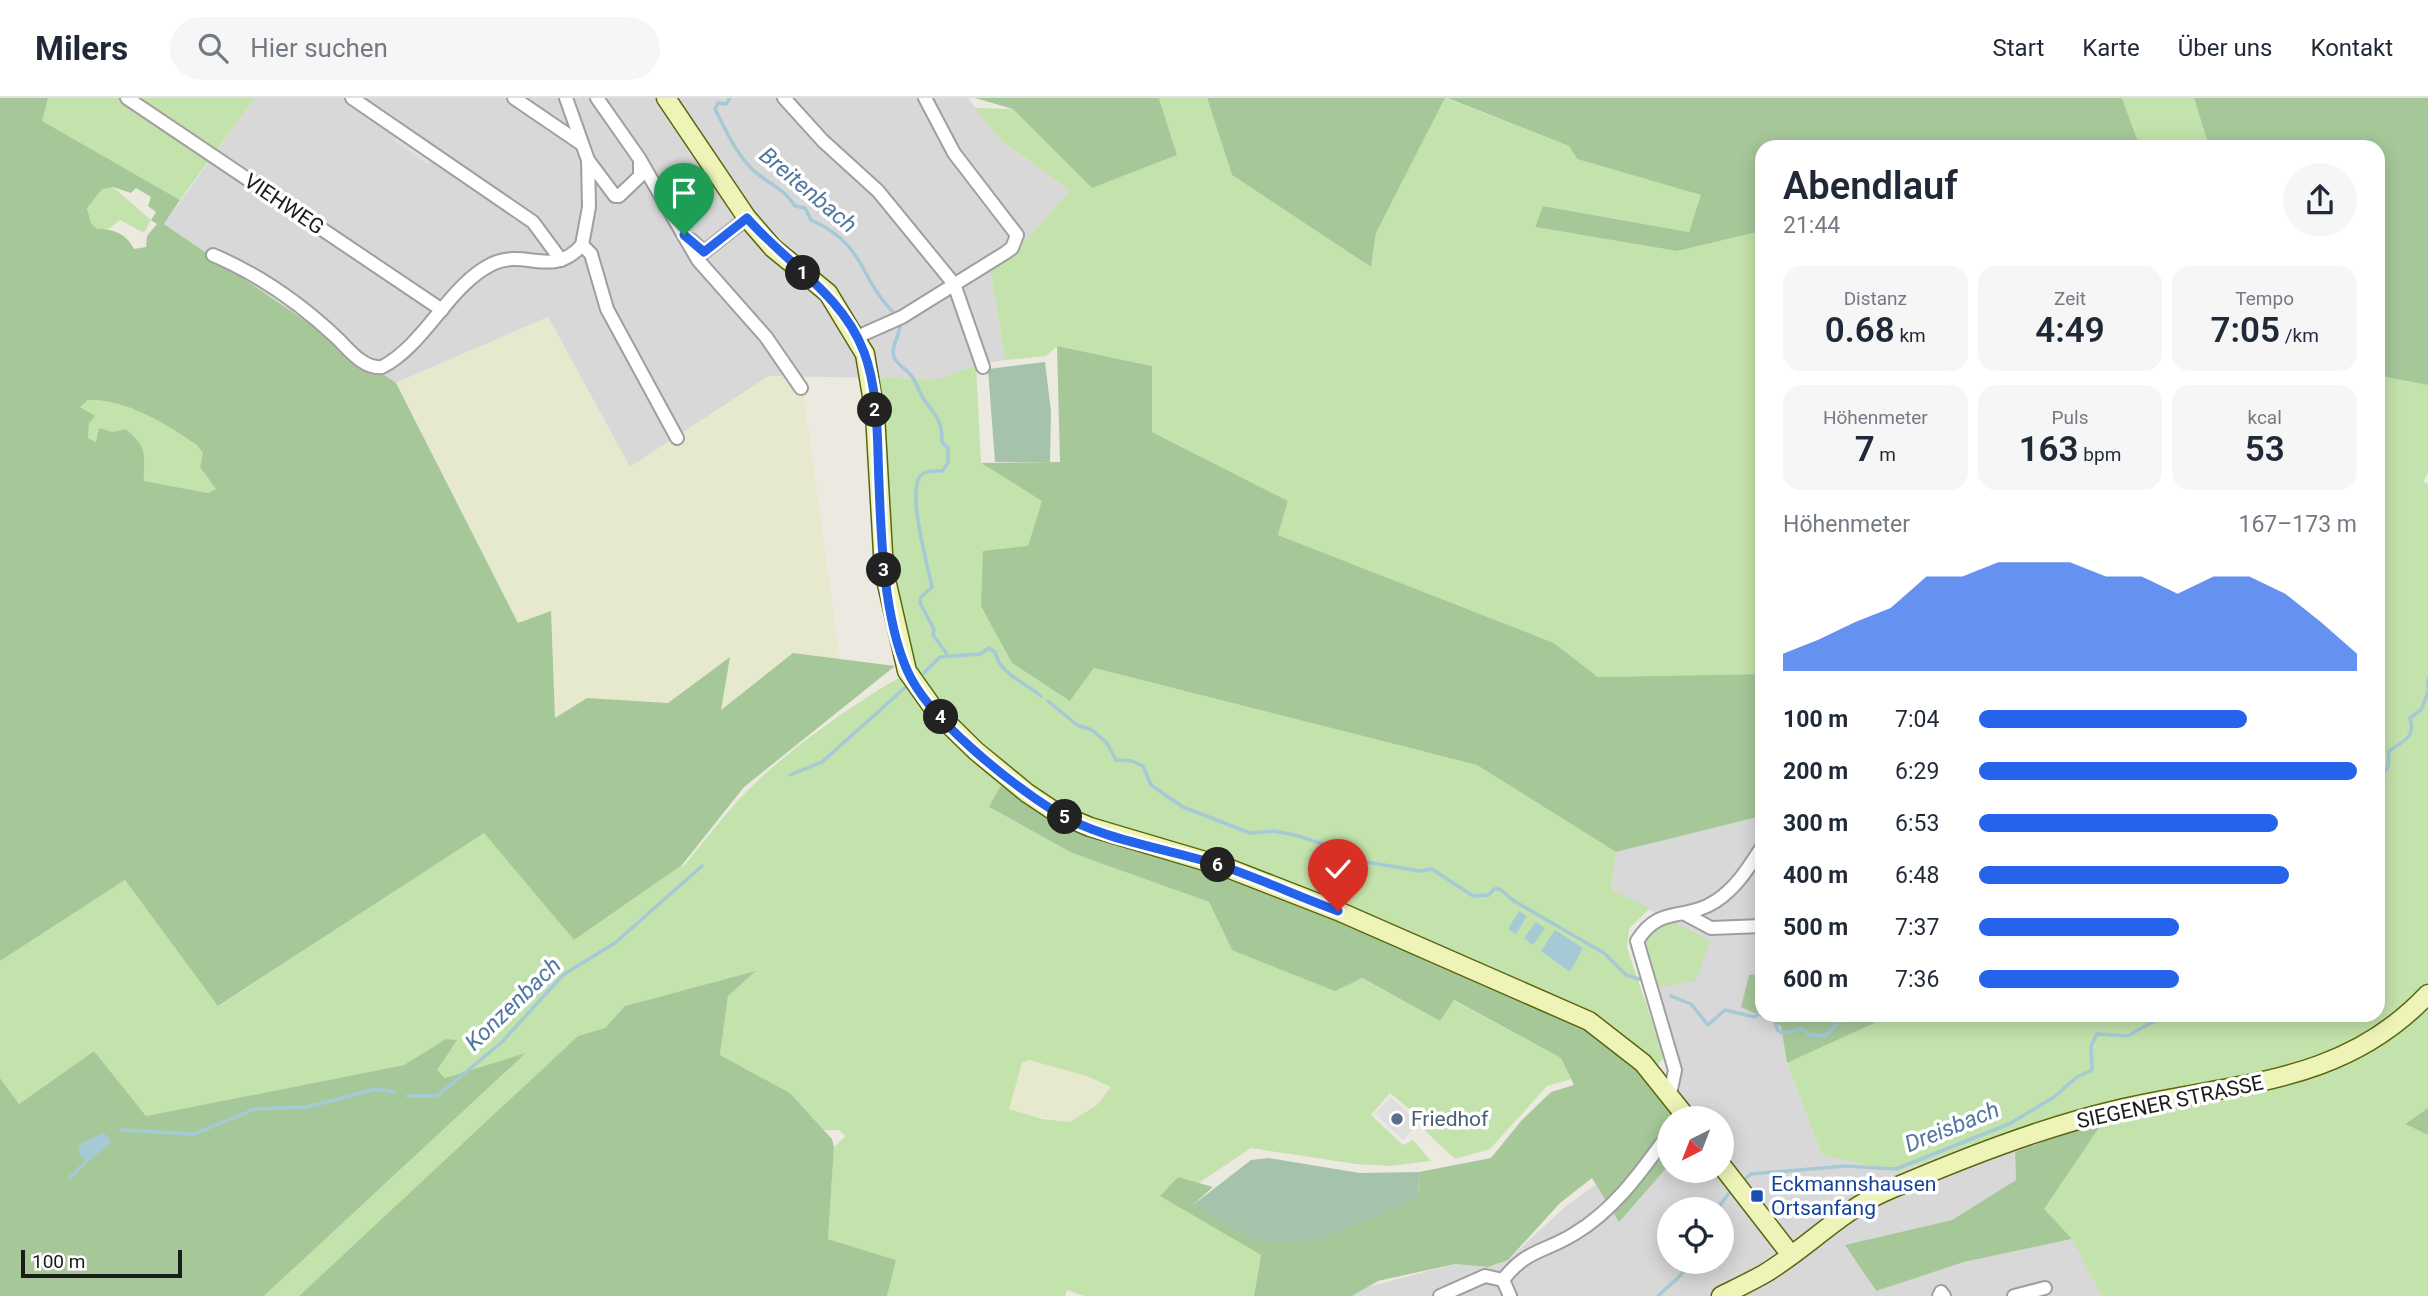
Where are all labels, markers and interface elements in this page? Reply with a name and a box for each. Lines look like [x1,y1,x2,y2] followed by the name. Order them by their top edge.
[170,17,660,80] search box
[35,29,128,68] text: Milers
[194,29,232,67] icon: search
[250,33,388,63] text: Hier suchen
[1993,34,2044,62] text: Start
[2082,34,2140,62] text: Karte
[2178,34,2272,62] text: Über uns
[2310,34,2393,62] text: Kontakt
[754,142,862,238] water label: Breitenbach
[654,163,714,235] pin
[2283,163,2357,237] button: share
[1783,164,1958,208] text: Abendlauf
[240,169,328,239] street label: VIEHWEG
[665,174,703,212] icon: arrive
[1783,212,1840,239] text: 21:44
[786,256,820,290] pin: 1
[797,261,808,284] text: 1
[1844,287,1907,310] text: Distanz
[2054,287,2086,310] text: Zeit
[2235,287,2294,310] text: Tempo
[1825,310,1895,351] text: 0.68
[2035,310,2105,351] text: 4:49
[2210,310,2280,351] text: 7:05
[1895,324,1926,347] text: km
[2280,324,2319,347] text: /km
[858,392,892,428] pin: 2
[869,398,880,421] text: 2
[1823,406,1928,429] text: Höhenmeter
[2052,406,2088,429] text: Puls
[2247,406,2282,429] text: kcal
[1855,429,1875,470] text: 7
[2019,429,2079,470] text: 163
[2245,429,2285,470] text: 53
[1875,443,1896,466] text: m
[2079,443,2121,466] text: bpm
[1783,511,1910,538] text: Höhenmeter
[2238,511,2357,538] text: 167–173 m
[866,552,902,588] pin: 3
[878,558,889,581] text: 3
[923,700,958,734] pin: 4
[935,705,946,728] text: 4
[1783,706,1848,733] text: 100 m
[1895,706,1939,733] text: 7:04
[1783,758,1848,785] text: 200 m
[1895,758,1939,785] text: 6:29
[1048,800,1082,834] pin: 5
[1059,805,1070,828] text: 5
[1783,810,1848,837] text: 300 m
[1895,810,1939,837] text: 6:53
[1308,839,1368,911] pin
[1200,848,1236,882] pin: 6
[1319,850,1357,888] icon: check
[1212,853,1223,876] text: 6
[1783,862,1848,889] text: 400 m
[1895,862,1939,889] text: 6:48
[1783,914,1848,941] text: 500 m
[1895,914,1939,941] text: 7:37
[460,952,566,1056] water label: Konzenbach
[1783,966,1848,993] text: 600 m
[1895,966,1939,993] text: 7:36
[2075,1071,2265,1133] street label: SIEGENER STRASSE
[1901,1096,2003,1158] water label: Dreisbach
[1657,1106,1734,1183] north arrow
[1657,1106,1734,1274] map controls
[1411,1107,1489,1131] place label: Friedhof
[1389,1111,1405,1127] marker: Friedhof
[1771,1172,1936,1220] place label: Eckmannshausen Ortsanfang
[1749,1188,1765,1204] marker: Eckmannshausen Ortsanfang
[1657,1197,1734,1274] button: locate
[21,1247,182,1279] scale bar
[32,1250,85,1273] text: 100 m

